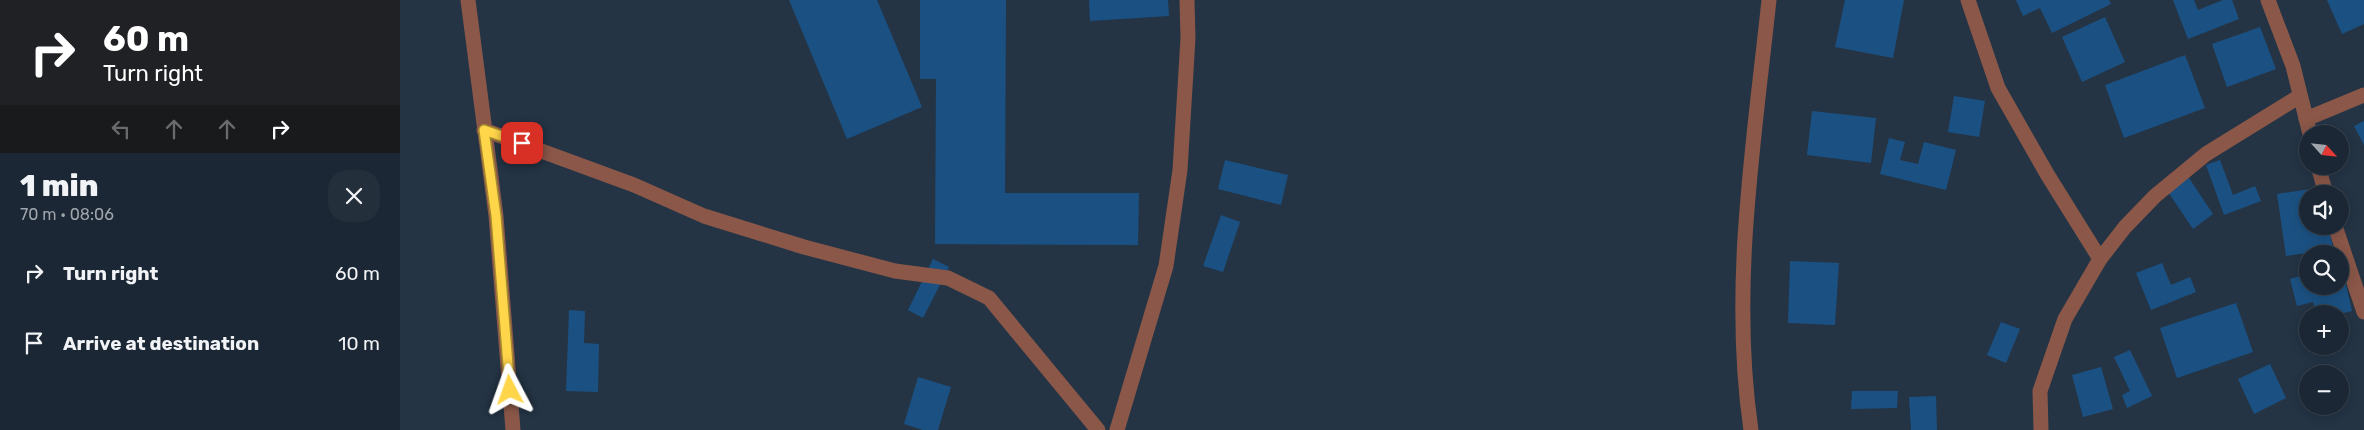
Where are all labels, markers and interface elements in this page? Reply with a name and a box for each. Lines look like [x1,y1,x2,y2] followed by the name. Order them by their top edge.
[103,18,189,60] text: 60 m
[20,20,85,85] icon: right
[103,60,203,87] text: Turn right
[107,115,135,143] icon: left
[160,115,188,143] icon: ahead
[213,115,241,143] icon: ahead
[266,115,294,143] icon: right
[501,122,543,164] pin
[2299,125,2349,175] north arrow
[2299,125,2349,415] map controls
[508,129,536,157] icon: arrive
[20,168,98,204] text: 1 min
[328,170,380,222] button: close
[2299,185,2349,235] button: sound
[20,205,114,224] text: 70 m · 08:06
[2299,245,2349,295] button: search
[20,259,48,287] icon: right
[63,262,158,285] text: Turn right
[335,262,380,285] text: 60 m
[2299,305,2349,355] button: +
[20,329,48,357] icon: arrive
[63,332,259,355] text: Arrive at destination
[338,332,380,355] text: 10 m
[483,363,535,415] position arrow
[2299,365,2349,415] button: −

